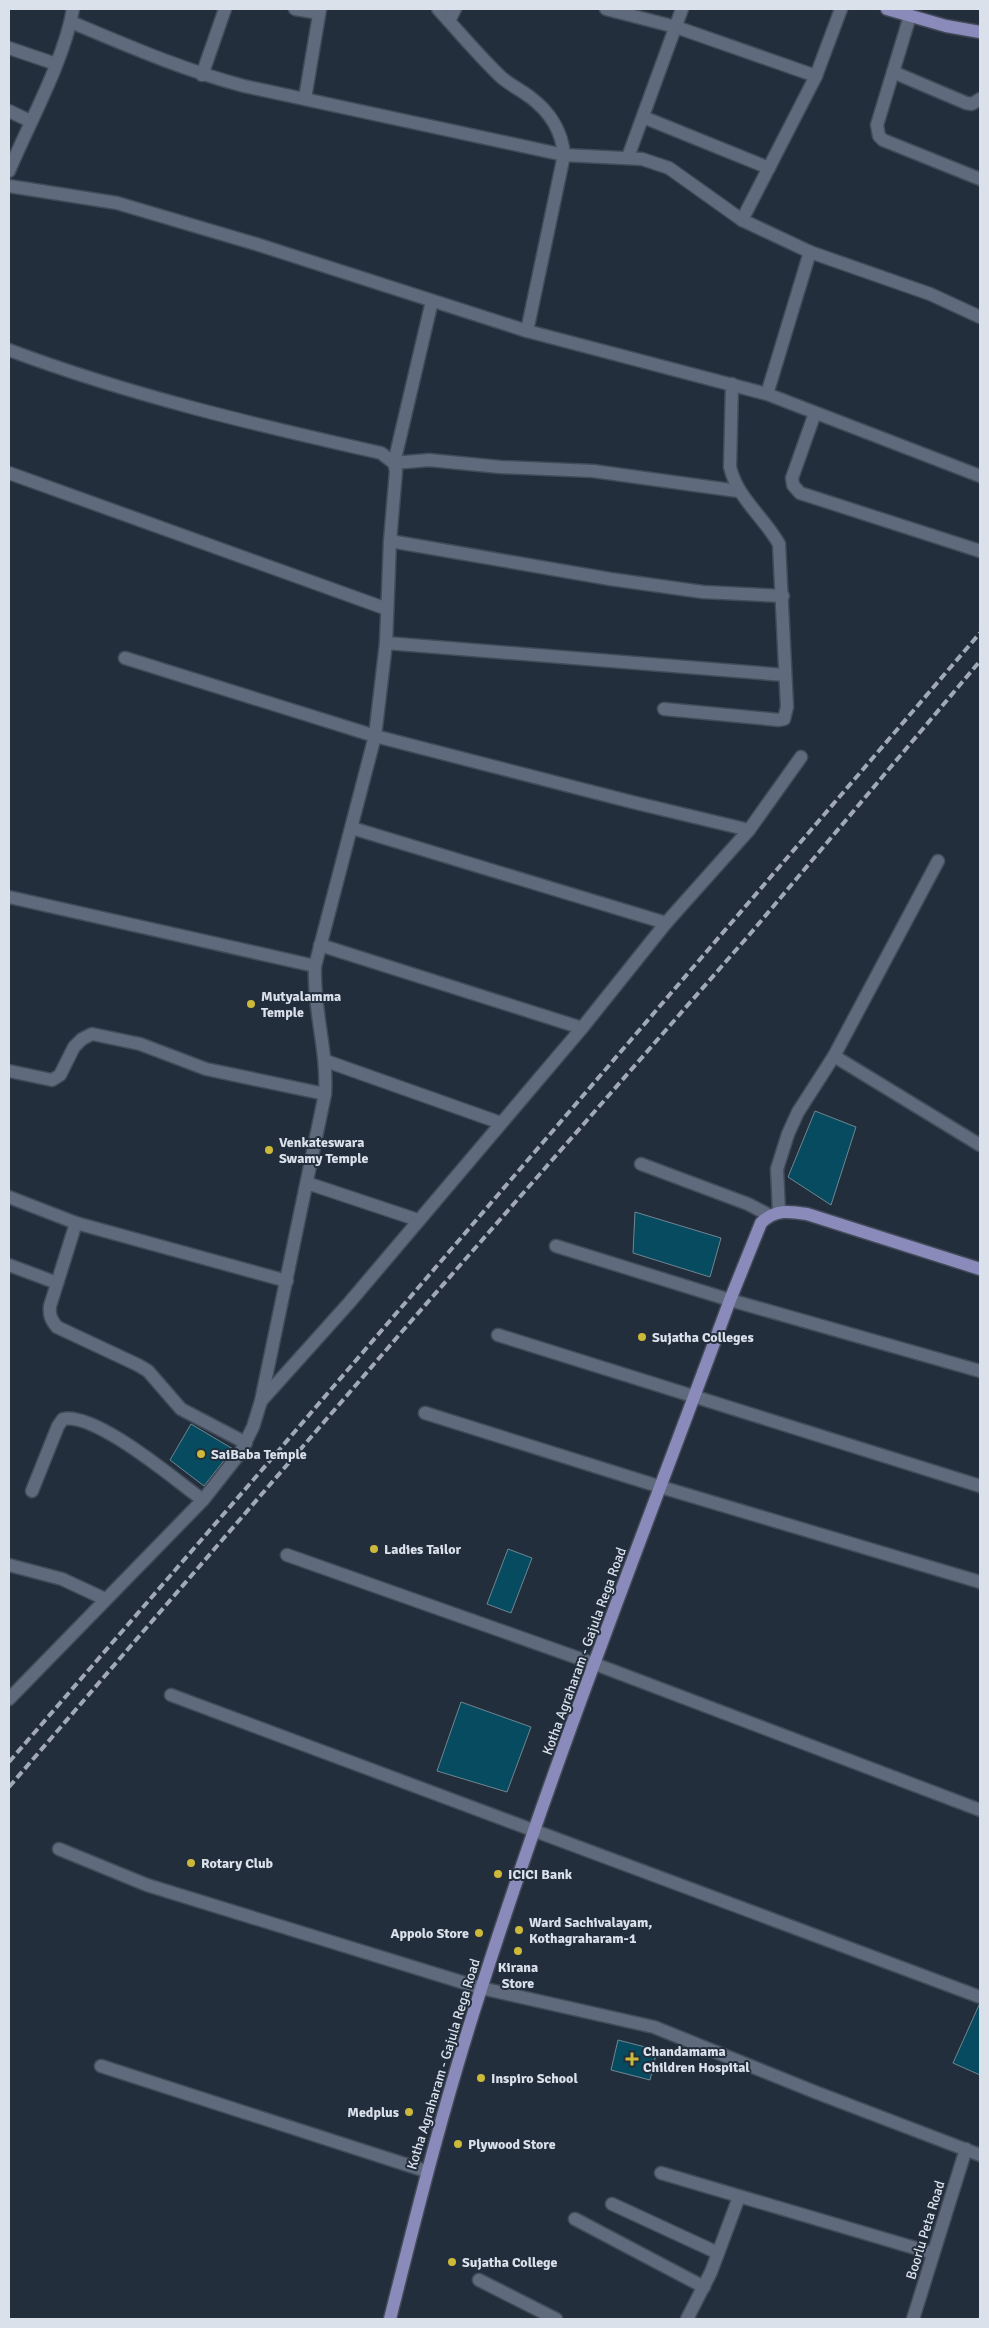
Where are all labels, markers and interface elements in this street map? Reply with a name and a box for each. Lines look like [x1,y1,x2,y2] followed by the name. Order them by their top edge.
[261,988,341,1021] place label: Mutyalamma Temple
[245,998,257,1010] marker: Mutyalamma Temple
[279,1134,368,1167] place label: Venkateswara Swamy Temple
[263,1144,275,1156] marker: Venkateswara Swamy Temple
[652,1329,754,1346] place label: Sujatha Colleges
[636,1331,648,1343] marker: Sujatha Colleges
[211,1446,307,1463] place label: SaiBaba Temple
[195,1448,207,1460] marker: SaiBaba Temple
[384,1541,461,1558] place label: Ladies Tailor
[368,1543,380,1555] marker: Ladies Tailor
[539,1545,630,1757] street label: Kotha Agraharam - Gajula Rega Road
[201,1855,274,1872] place label: Rotary Club
[185,1857,197,1869] marker: Rotary Club
[508,1866,573,1883] place label: ICICI Bank
[492,1868,504,1880] marker: ICICI Bank
[529,1914,652,1947] place label: Ward Sachivalayam, Kothagraharam-1
[513,1924,525,1936] marker: Ward Sachivalayam, Kothagraharam-1
[391,1925,469,1942] place label: Appolo Store
[473,1927,485,1939] marker: Appolo Store
[512,1945,524,1957] marker: Kirana Store
[403,1957,484,2172] street label: Kotha Agraharam - Gajula Rega Road
[498,1959,538,1992] place label: Kirana Store
[643,2043,750,2076] place label: Chandamama Children Hospital
[625,2052,639,2066] marker: Chandamama Children Hospital
[491,2070,578,2087] place label: Inspiro School
[475,2072,487,2084] marker: Inspiro School
[347,2104,399,2121] place label: Medplus
[403,2106,415,2118] marker: Medplus
[468,2136,556,2153] place label: Plywood Store
[452,2138,464,2150] marker: Plywood Store
[902,2179,949,2282] street label: Boorlu Peta Road
[462,2254,558,2271] place label: Sujatha College
[446,2256,458,2268] marker: Sujatha College

